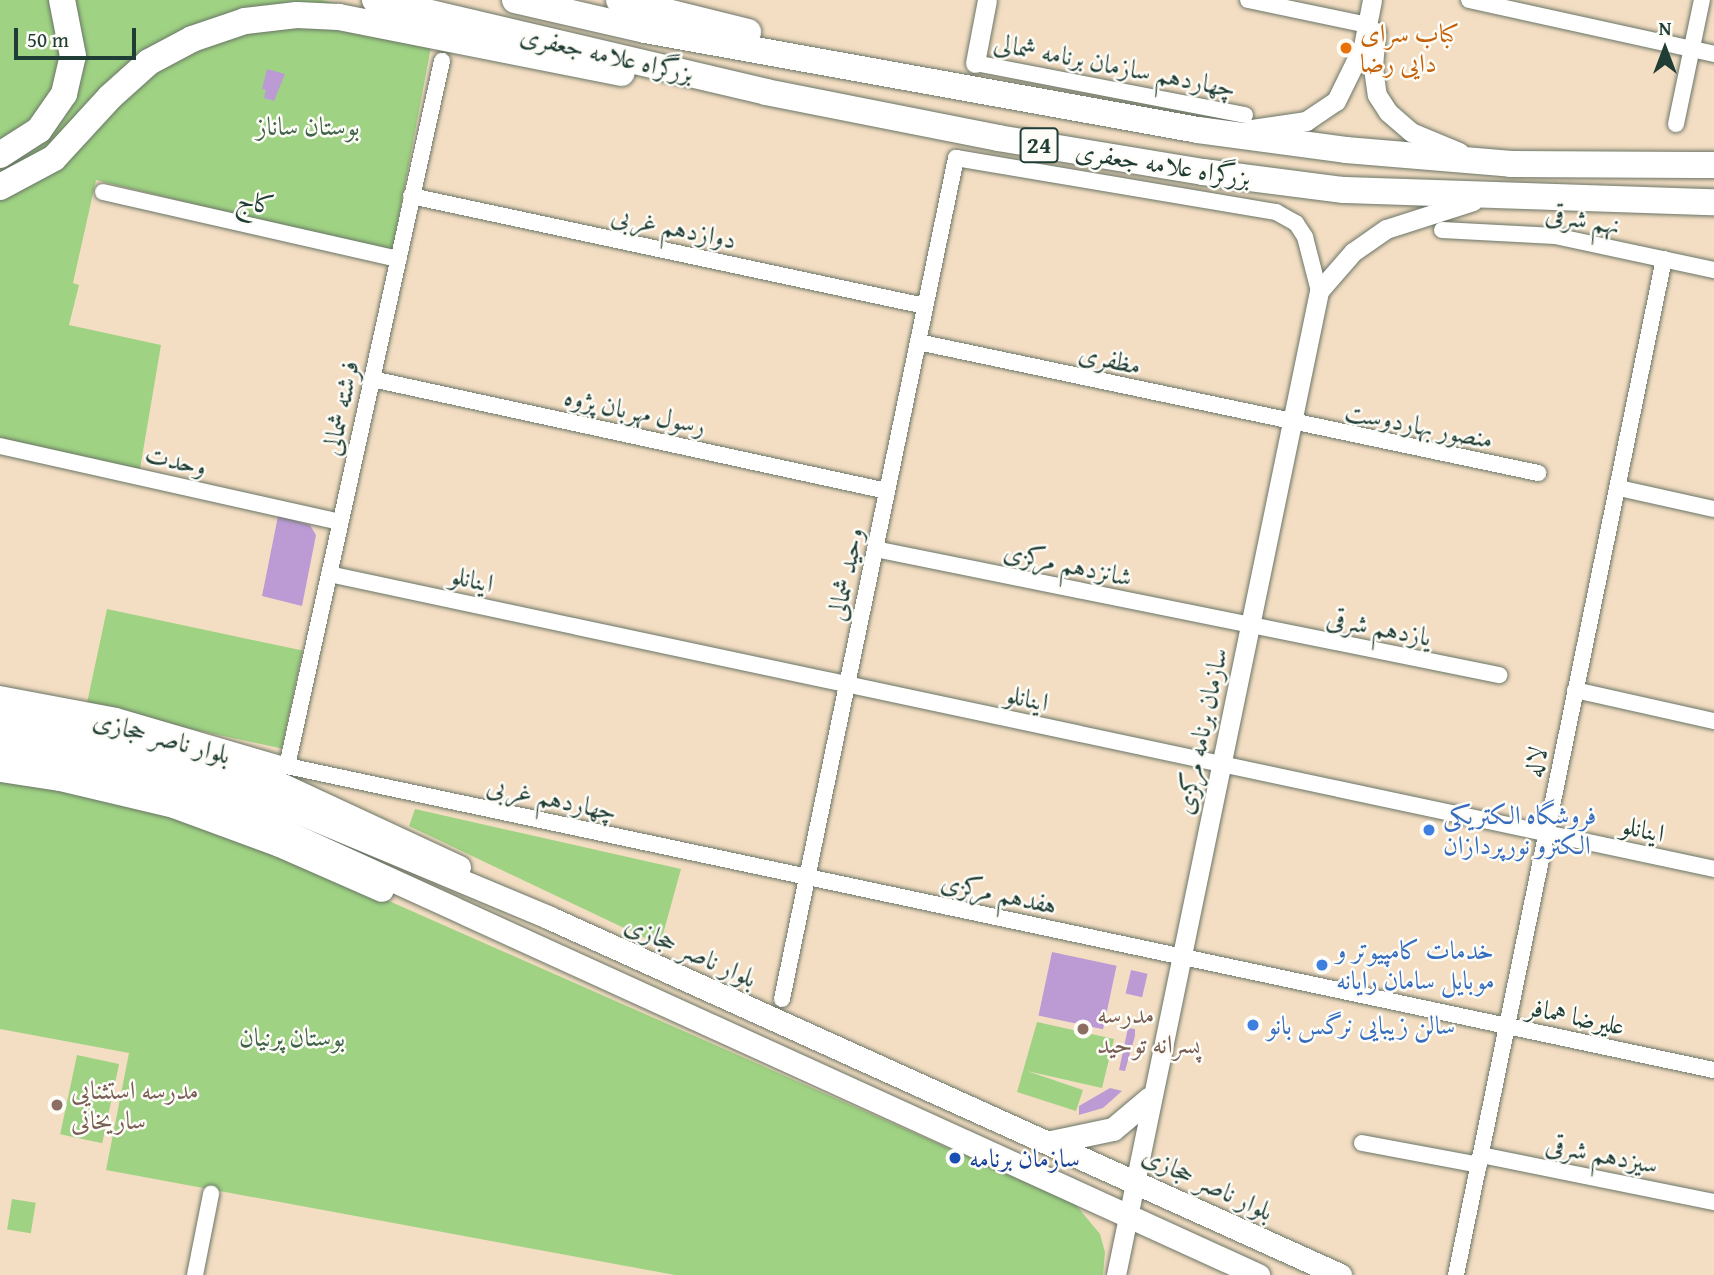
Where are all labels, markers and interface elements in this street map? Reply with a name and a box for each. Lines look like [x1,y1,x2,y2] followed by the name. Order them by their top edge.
[18,14,140,58] scale bar
[1630,14,1700,84] north arrow
[1659,14,1671,42] text: N
[1360,17,1459,78] place label: کباب سرای دایی رضا
[517,19,697,89] street label: بزرگراه علامه جعفری
[27,24,69,55] text: 50 m
[991,26,1239,104] street label: چهاردهم سازمان برنامه شمالی
[1338,40,1354,56] marker: کباب سرای دایی رضا
[256,110,360,142] park label: بوستان ساناز
[1018,125,1060,166] road number: 24
[1073,135,1253,193] street label: بزرگراه علامه جعفری
[234,183,278,221] street label: کاج
[1543,197,1623,241] street label: نهم شرقی
[609,199,739,255] street label: دوازدهم غربی
[1076,337,1144,381] street label: مظفری
[315,358,365,458] street label: فرشته شمالی
[561,381,709,441] street label: رسول مهربان پژوه
[1342,395,1496,455] street label: منصور بهاردوست
[142,438,210,482] street label: وحدت
[820,525,870,623] street label: وحید شمالی
[1001,535,1135,593] street label: شانزدهم مرکزی
[447,559,497,599] street label: اینانلو
[1324,602,1434,652] street label: یازدهم شرقی
[1168,645,1234,817] street label: سازمان برنامه مرکزی
[1002,678,1052,718] street label: اینانلو
[90,704,234,770] street label: بلوار ناصر حجازی
[1517,744,1553,780] street label: لاله
[484,769,620,827] street label: چهاردهم غربی
[1443,799,1596,860] place label: فروشگاه الکتریکی الکترو نورپردازان
[1618,809,1668,849] street label: اینانلو
[1421,822,1437,838] marker: فروشگاه الکتریکی الکترو نورپردازان
[938,865,1060,921] street label: هفدهم مرکزی
[620,908,762,994] street label: بلوار ناصر حجازی
[1336,934,1495,996] place label: خدمات کامپیوتر و موبایل سامان رایانه
[1314,957,1330,973] marker: خدمات کامپیوتر و موبایل سامان رایانه
[1524,990,1628,1042] street label: علیرضا همافر
[1097,998,1200,1060] place label: مدرسه پسرانه توحید
[1267,1009,1455,1041] place label: سالن زیبایی نرگس بانو
[1245,1017,1261,1033] marker: سالن زیبایی نرگس بانو
[239,1021,345,1053] park label: بوستان پرنیان
[1075,1021,1091,1037] marker: مدرسه پسرانه توحید
[71,1074,199,1136] place label: مدرسه استثنایی ساریخانی
[49,1097,65,1113] marker: مدرسه استثنایی ساریخانی
[1543,1128,1661,1180] street label: سیزدهم شرقی
[1137,1139,1279,1227] street label: بلوار ناصر حجازی
[969,1142,1080,1174] place label: سازمان برنامه
[947,1150,963,1166] marker: سازمان برنامه

